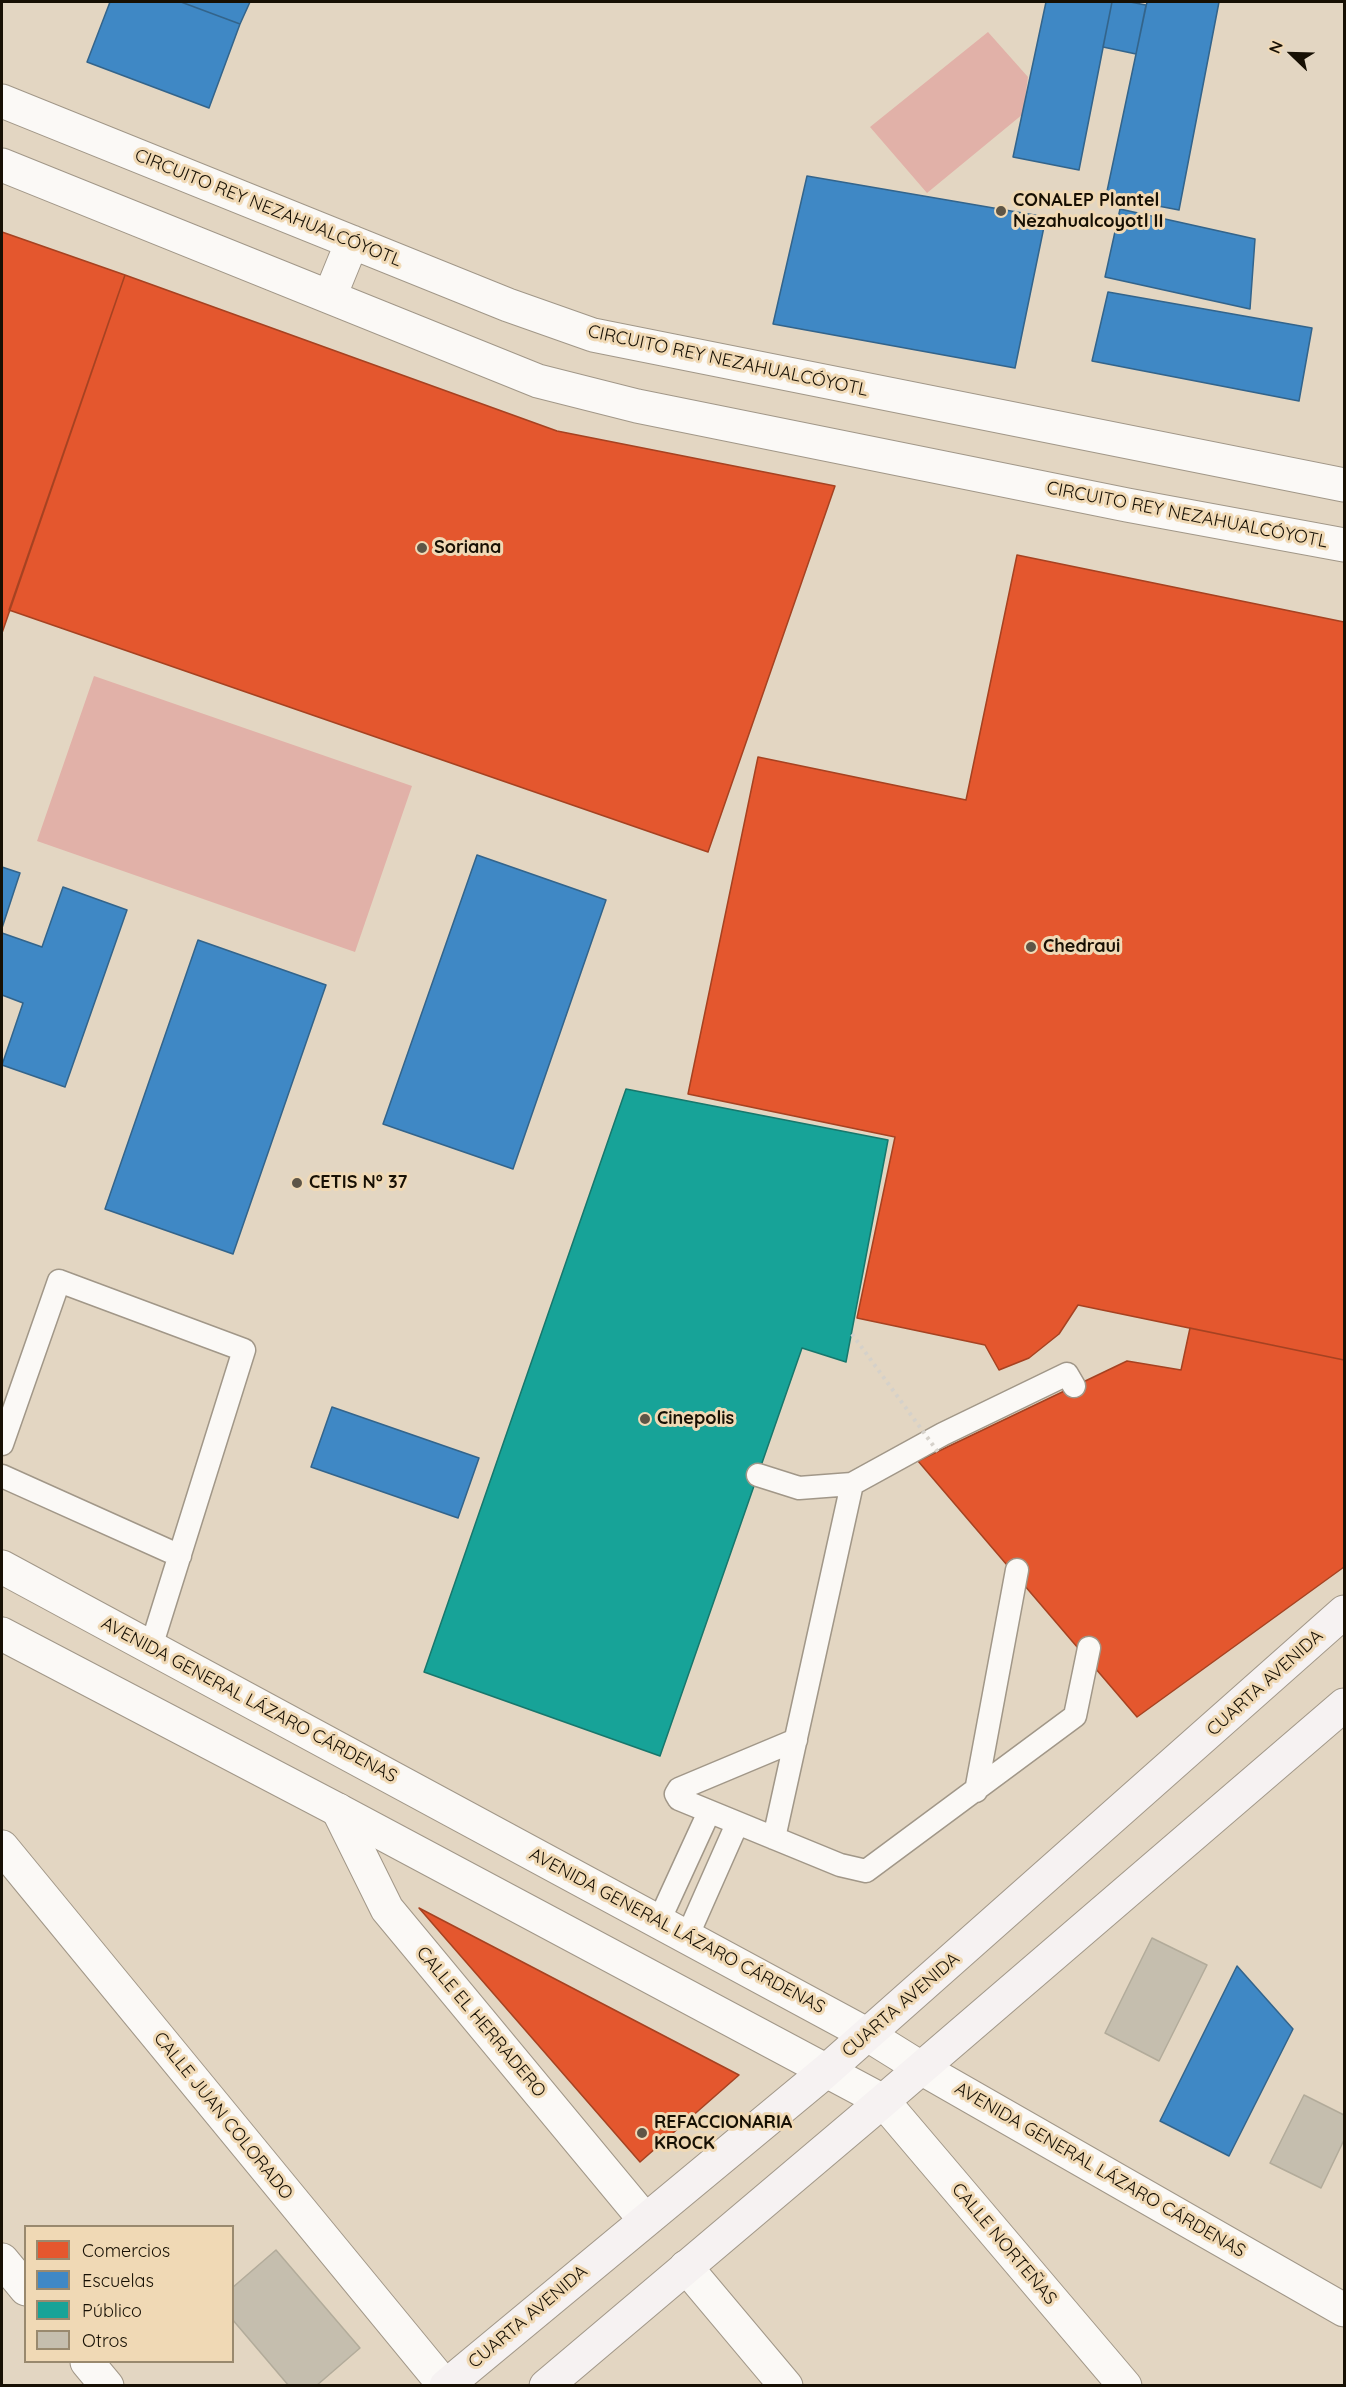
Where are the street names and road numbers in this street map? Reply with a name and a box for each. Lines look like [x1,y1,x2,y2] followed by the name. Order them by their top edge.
[131,144,405,272] street label: CIRCUITO REY NEZAHUALCÓYOTL
[586,321,870,401] street label: CIRCUITO REY NEZAHUALCÓYOTL
[1045,477,1329,553] street label: CIRCUITO REY NEZAHUALCÓYOTL
[97,1613,401,1787] street label: AVENIDA GENERAL LÁZARO CÁRDENAS
[1203,1625,1327,1741] street label: CUARTA AVENIDA
[525,1844,829,2018] street label: AVENIDA GENERAL LÁZARO CÁRDENAS
[412,1942,550,2102] street label: CALLE EL HERRADERO
[838,1948,964,2062] street label: CUARTA AVENIDA
[149,2028,297,2204] street label: CALLE JUAN COLORADO
[951,2078,1249,2262] street label: AVENIDA GENERAL LÁZARO CÁRDENAS
[947,2179,1061,2309] street label: CALLE NORTEÑAS
[464,2261,592,2373] street label: CUARTA AVENIDA

